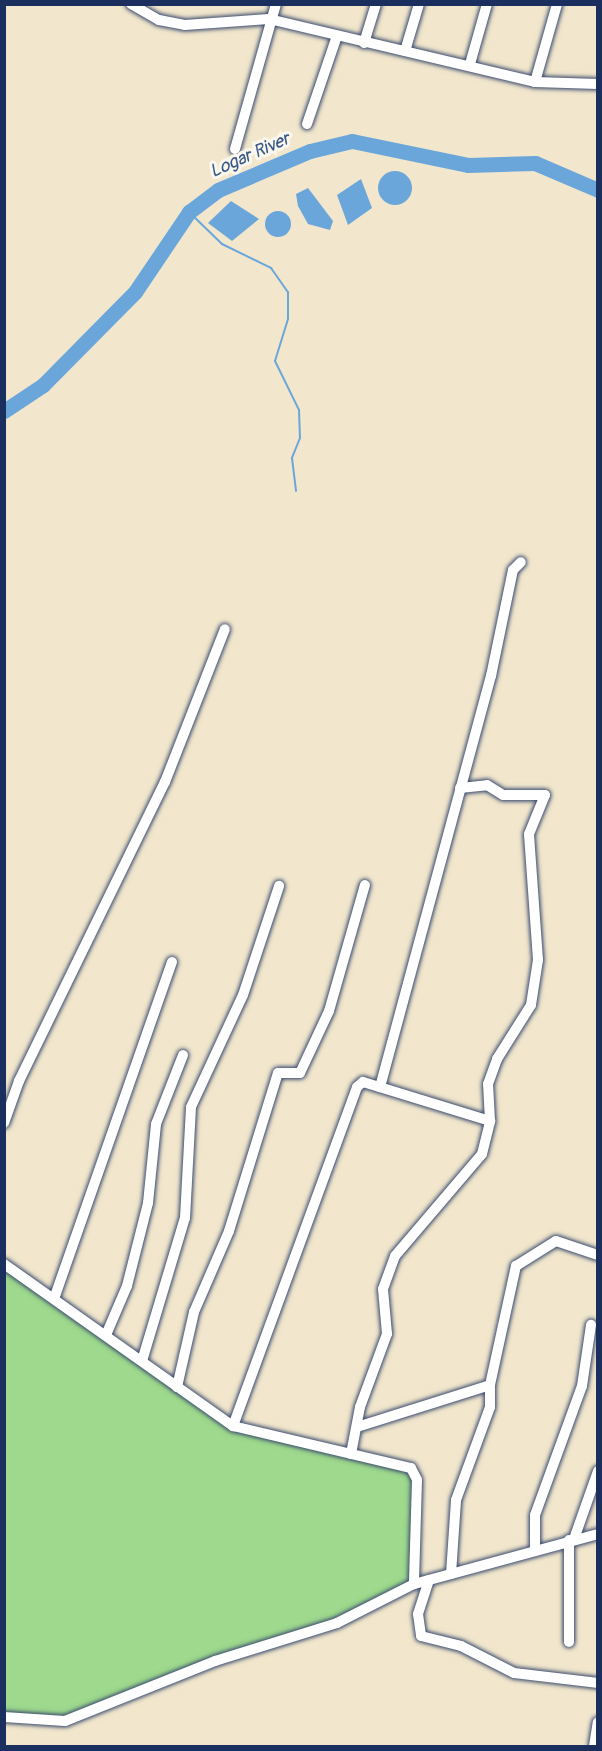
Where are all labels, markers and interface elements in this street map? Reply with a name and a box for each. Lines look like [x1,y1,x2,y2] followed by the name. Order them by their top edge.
[207,129,293,183] water label: Logar River

